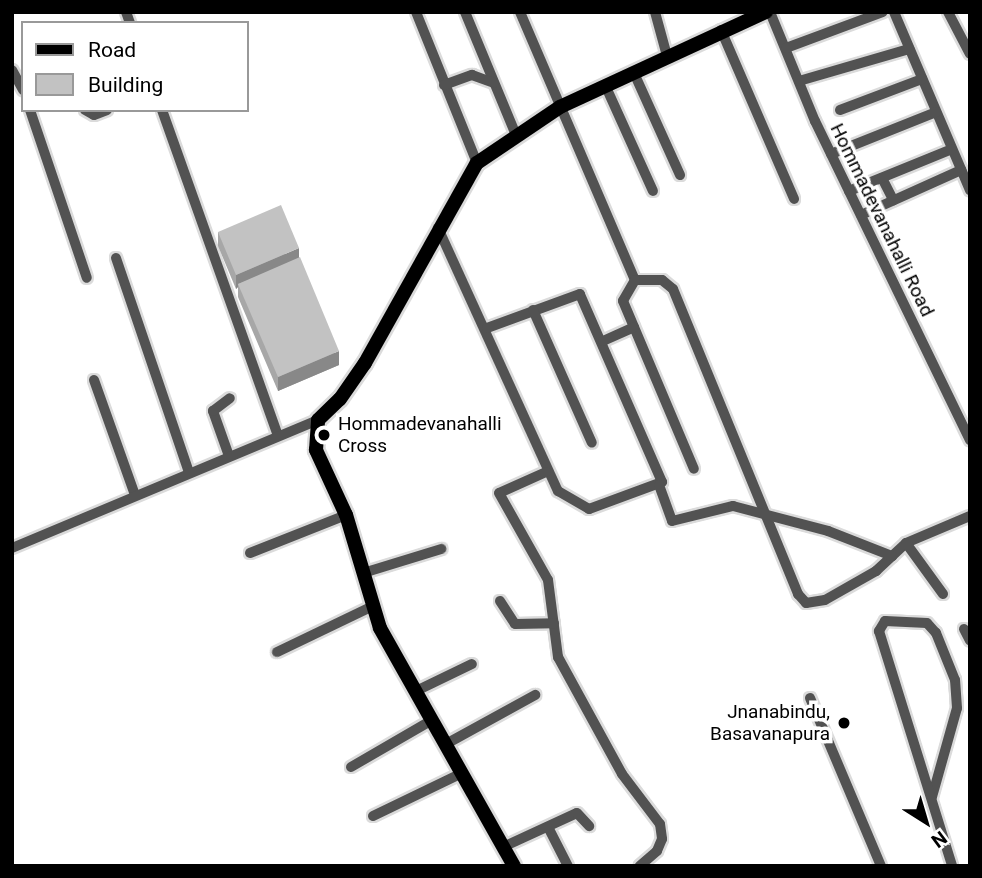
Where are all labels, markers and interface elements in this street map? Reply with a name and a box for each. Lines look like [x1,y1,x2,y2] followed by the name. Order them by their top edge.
[21,21,248,112] legend
[88,38,136,62] text: Road
[88,73,163,97] text: Building
[825,120,939,320] street label: Hommadevanahalli Road
[338,413,502,457] place label: Hommadevanahalli Cross
[316,427,332,443] marker: Hommadevanahalli Cross
[710,701,830,745] place label: Jnanabindu, Basavanapura
[836,715,852,731] marker: Jnanabindu, Basavanapura
[891,787,961,857] north arrow
[927,826,951,852] text: N

